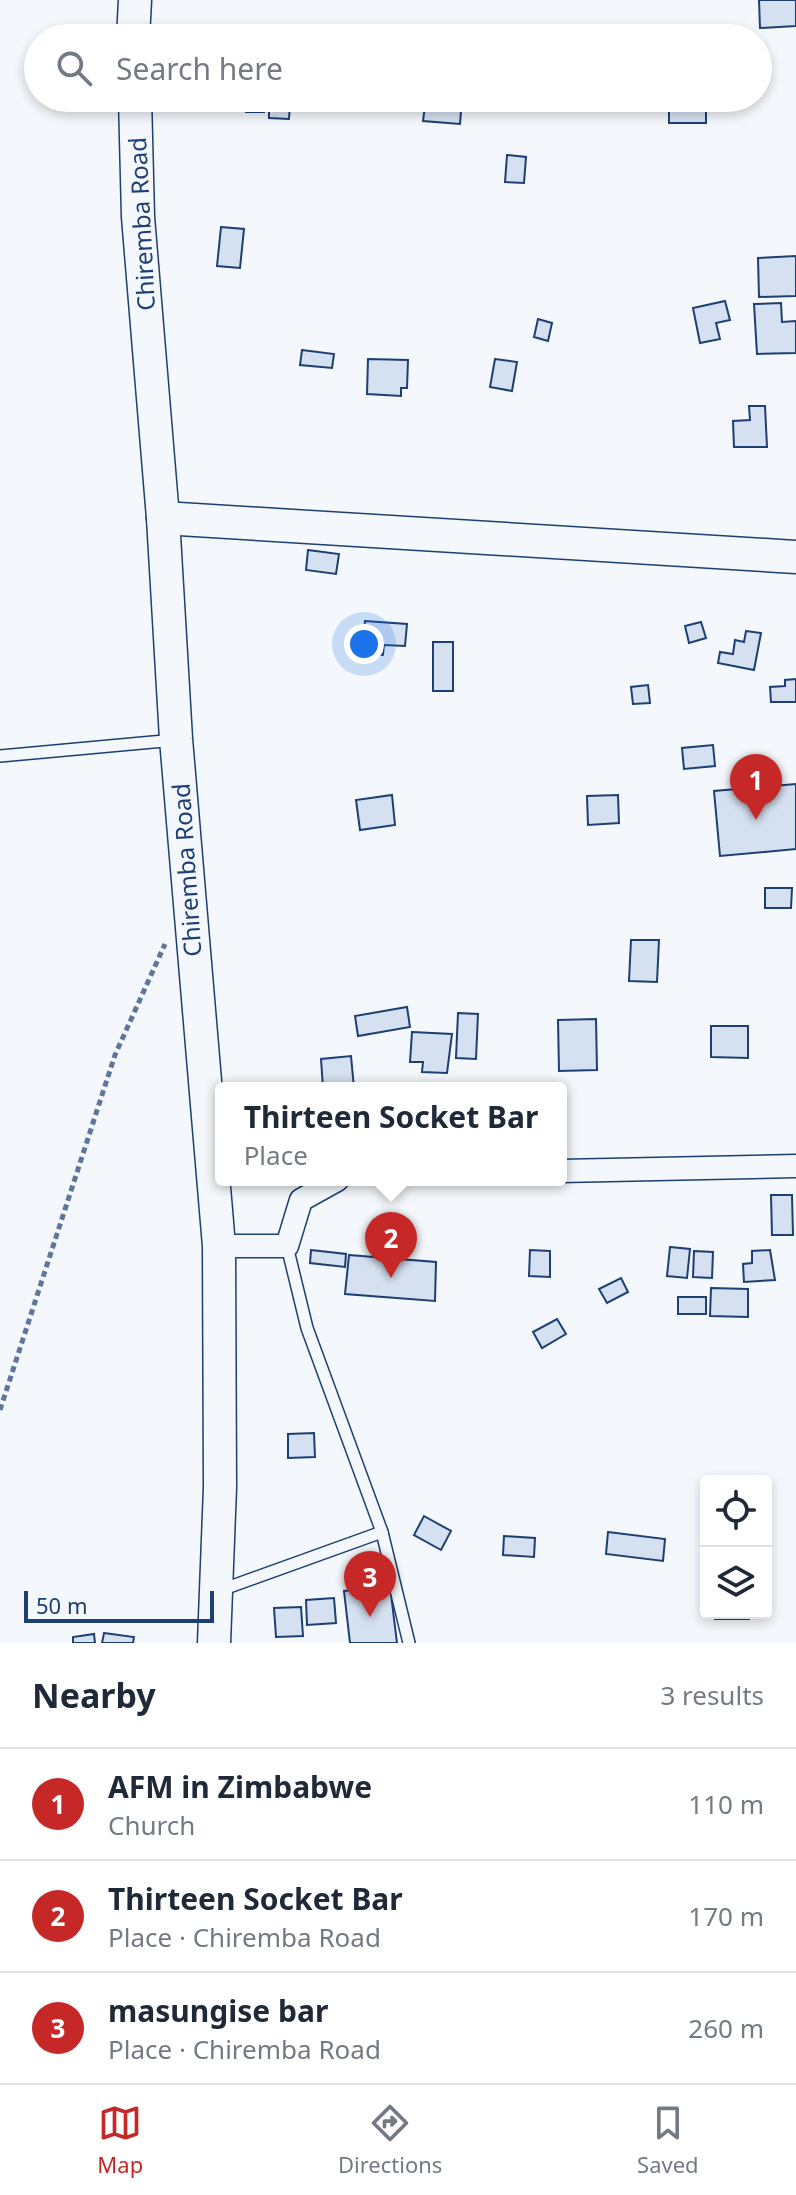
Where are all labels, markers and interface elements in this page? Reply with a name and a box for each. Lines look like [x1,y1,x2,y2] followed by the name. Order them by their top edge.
[24,24,772,112] search box
[52,46,96,90] icon: search
[116,48,283,89] text: Search here
[120,136,162,312] street label: Chiremba Road
[344,624,384,664] your location
[730,754,782,820] pin: 1
[163,782,209,958] street label: Chiremba Road
[215,1082,567,1186] popup
[244,1096,538,1137] text: Thirteen Socket Bar
[244,1137,308,1173] text: Place
[365,1212,417,1278] pin: 2
[700,1475,772,1619] map controls
[700,1475,772,1547] button: locate
[700,1547,772,1619] button: layers
[344,1551,396,1617] pin: 3
[24,1587,214,1623] scale bar
[36,1590,87,1620] text: 50 m
[32,1672,156,1718] text: Nearby
[660,1677,764,1713] text: 3 results
[108,1766,372,1807] text: AFM in Zimbabwe
[51,1786,65,1822] text: 1
[688,1786,764,1822] text: 110 m
[108,1807,195,1843] text: Church
[108,1878,403,1919] text: Thirteen Socket Bar
[51,1898,65,1934] text: 2
[688,1898,764,1934] text: 170 m
[108,1919,381,1955] text: Place · Chiremba Road
[108,1990,328,2031] text: masungise bar
[51,2010,65,2046] text: 3
[688,2010,764,2046] text: 260 m
[108,2031,381,2067] text: Place · Chiremba Road
[97,2101,143,2179] tab: Map
[338,2101,442,2179] tab: Directions
[637,2101,699,2179] tab: Saved

